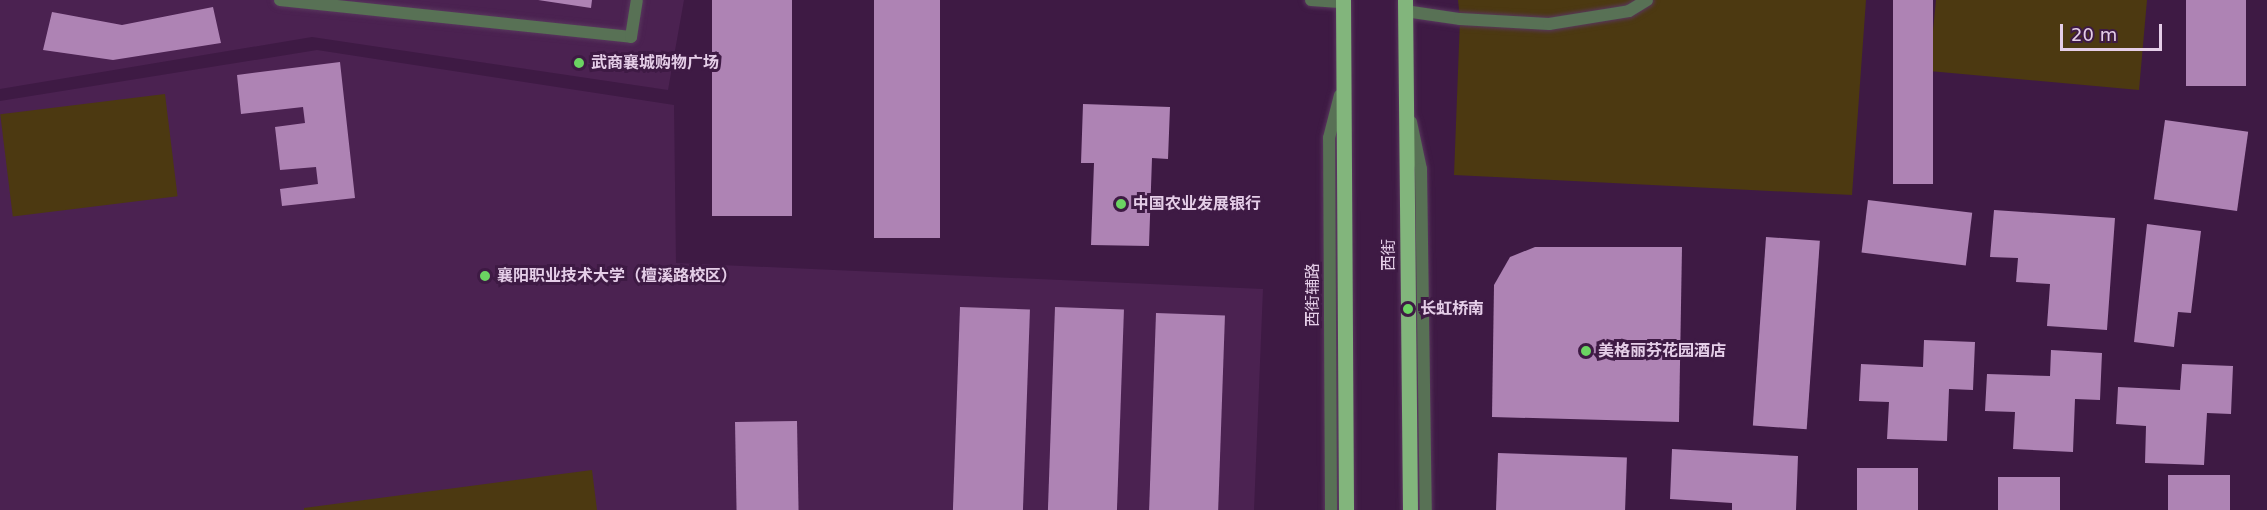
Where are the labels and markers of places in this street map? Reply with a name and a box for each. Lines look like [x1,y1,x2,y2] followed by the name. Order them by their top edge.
[591,53,719,73] place label: 武商襄城购物广场
[572,56,586,70] marker: 武商襄城购物广场
[1133,194,1261,214] place label: 中国农业发展银行
[1114,197,1128,211] marker: 中国农业发展银行
[497,266,737,286] place label: 襄阳职业技术大学（檀溪路校区）
[478,269,492,283] marker: 襄阳职业技术大学（檀溪路校区）
[1420,299,1484,319] place label: 长虹桥南
[1401,302,1415,316] marker: 长虹桥南
[1598,341,1726,361] place label: 美格丽芬花园酒店
[1579,344,1593,358] marker: 美格丽芬花园酒店

